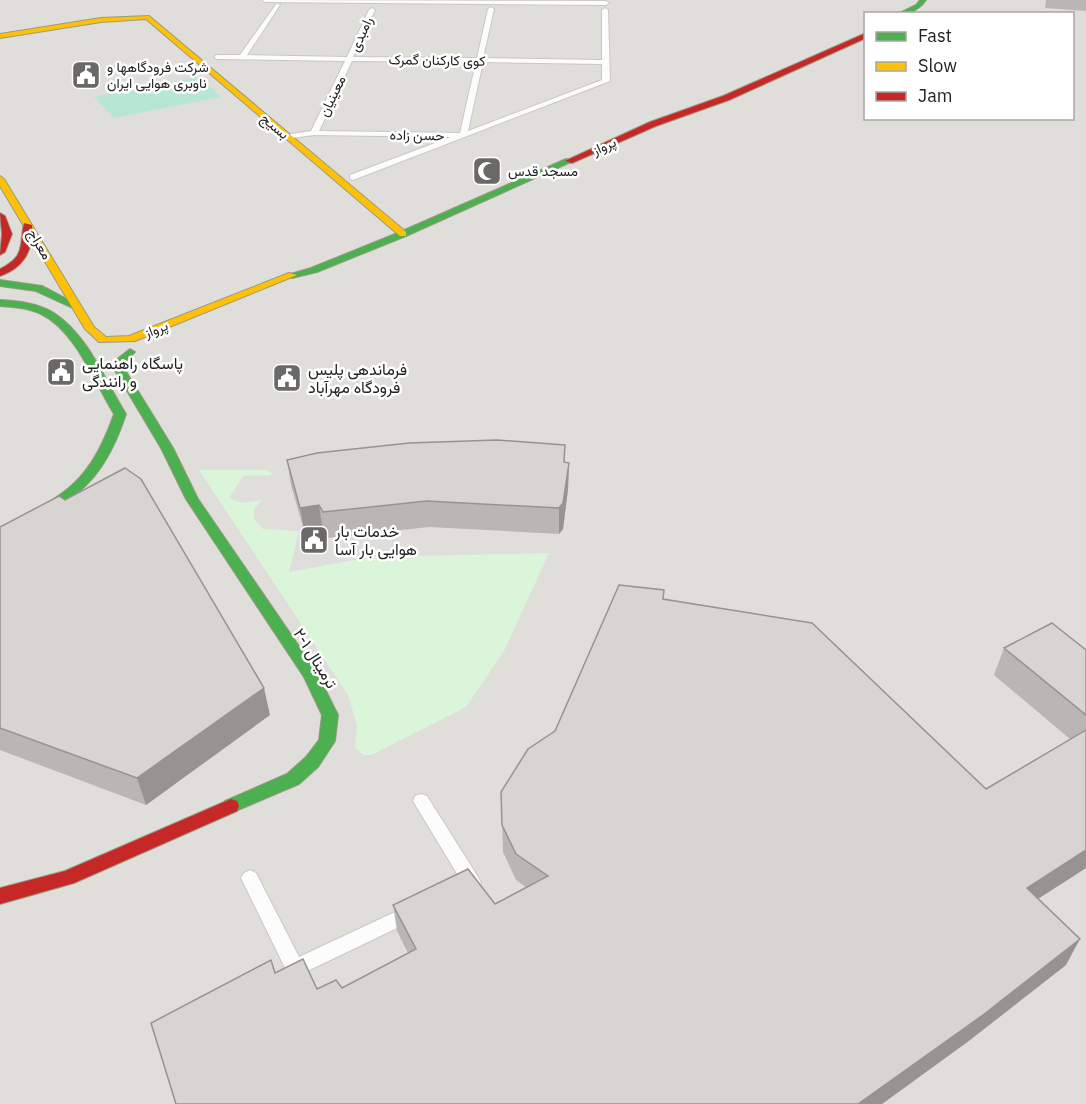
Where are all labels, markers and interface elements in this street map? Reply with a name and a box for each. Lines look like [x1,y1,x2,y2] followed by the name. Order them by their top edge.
[864,12,1074,120] legend
[345,13,377,54] street label: رامبدی
[918,24,952,47] text: Fast
[388,50,486,70] street label: کوی کارکنان گمرک
[918,54,957,77] text: Slow
[107,58,209,92] place label: شرکت فرودگاهها و ناوبری هوایی ایران
[70,59,102,91] public building icon: شرکت فرودگاهها و ناوبری هوایی ایران
[314,73,350,119] street label: معینیان
[918,84,953,107] text: Jam
[256,109,293,145] street label: بسیج
[389,126,445,144] street label: حسن زاده
[588,133,619,160] street label: پرواز
[471,155,503,187] mosque icon: مسجد قدس
[508,162,578,180] place label: مسجد قدس
[22,225,56,264] street label: معراج
[140,316,171,343] street label: پرواز
[82,353,183,392] place label: پاسگاه راهنمایی و رانندگی
[45,356,77,388] public building icon: پاسگاه راهنمایی و رانندگی
[308,359,407,398] place label: فرماندهی پلیس فرودگاه مهرآباد
[271,362,303,394] public building icon: فرماندهی پلیس فرودگاه مهرآباد
[334,521,417,560] place label: خدمات بار هوایی بار آسا
[298,524,330,556] public building icon: خدمات بار هوایی بار آسا
[289,624,342,692] street label: ترمینال ۱-۲

